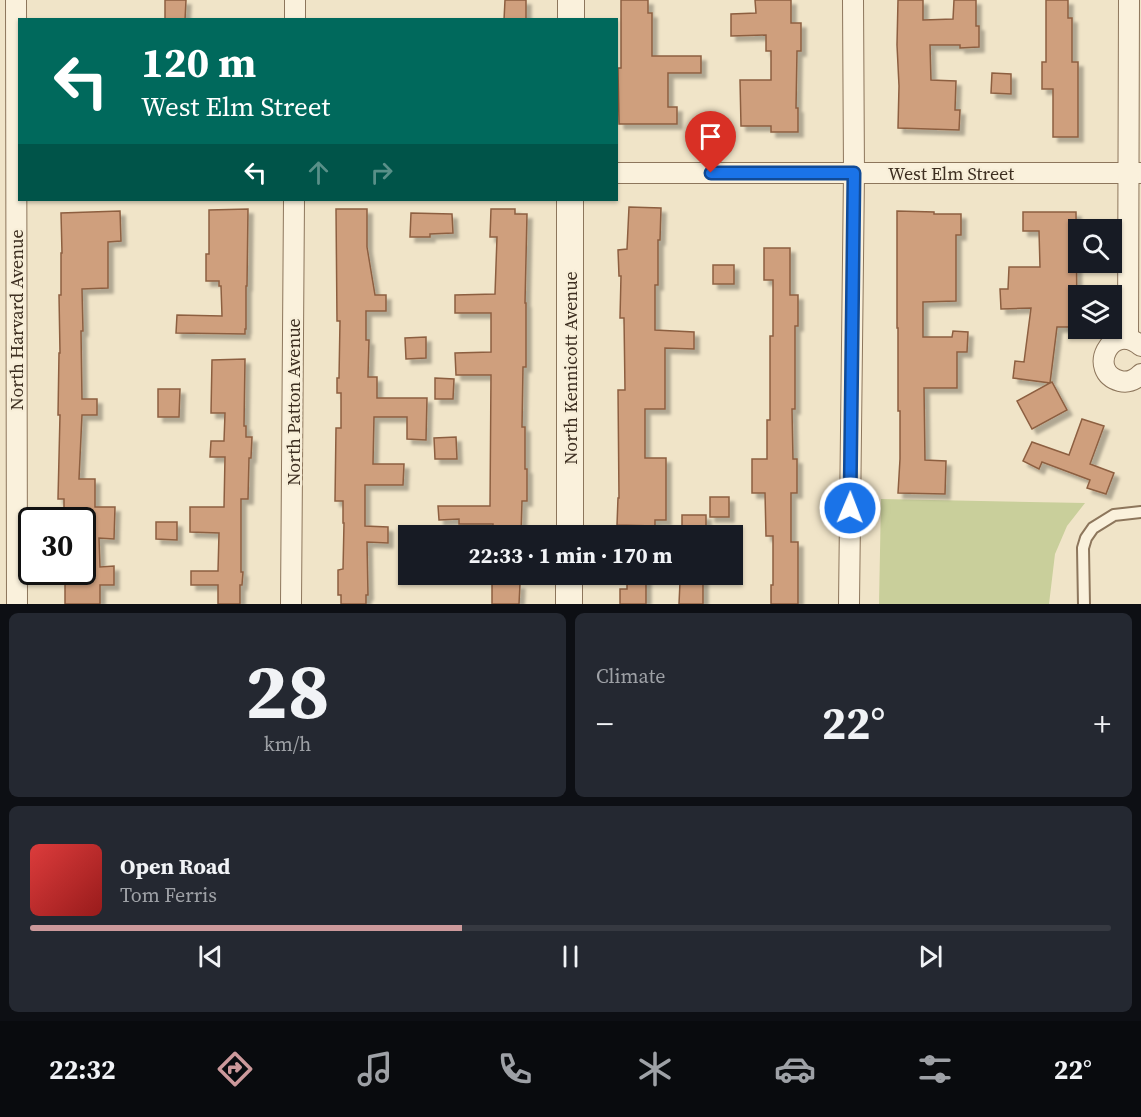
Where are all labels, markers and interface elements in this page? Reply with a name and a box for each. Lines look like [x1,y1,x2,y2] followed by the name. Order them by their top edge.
[141,33,256,91] text: 120 m
[42,42,120,120] icon: left
[141,88,330,125] text: West Elm Street
[685,111,736,173] pin
[694,120,727,153] icon: arrive
[239,156,272,189] icon: left
[302,156,335,189] icon: ahead
[365,156,398,189] icon: right
[888,161,1014,186] street label: West Elm Street
[1068,219,1122,339] map controls
[1068,219,1122,273] button: search
[4,229,29,411] street label: North Harvard Avenue
[558,271,583,465] street label: North Kennicott Avenue
[1068,285,1122,339] button: layers
[281,318,306,486] street label: North Patton Avenue
[818,476,882,540] position arrow
[18,507,96,585] speed limit sign: 30
[469,540,672,570] text: 22:33 · 1 min · 170 m
[245,637,330,744] text: 28
[596,662,665,690] text: Climate
[822,692,885,754] text: 22°
[596,701,614,746] text: −
[1093,701,1111,746] text: +
[264,730,311,758] text: km/h
[120,851,230,881] text: Open Road
[120,881,217,909] text: Tom Ferris
[194,940,227,973] icon: previous
[554,940,587,973] icon: pause
[914,940,947,973] icon: next
[214,1048,256,1090] icon: directions
[354,1048,396,1090] icon: music
[494,1048,536,1090] icon: phone
[634,1048,676,1090] icon: climate
[774,1048,816,1090] icon: car
[914,1048,956,1090] icon: filters
[49,1051,116,1088] text: 22:32
[1054,1051,1092,1088] text: 22°

